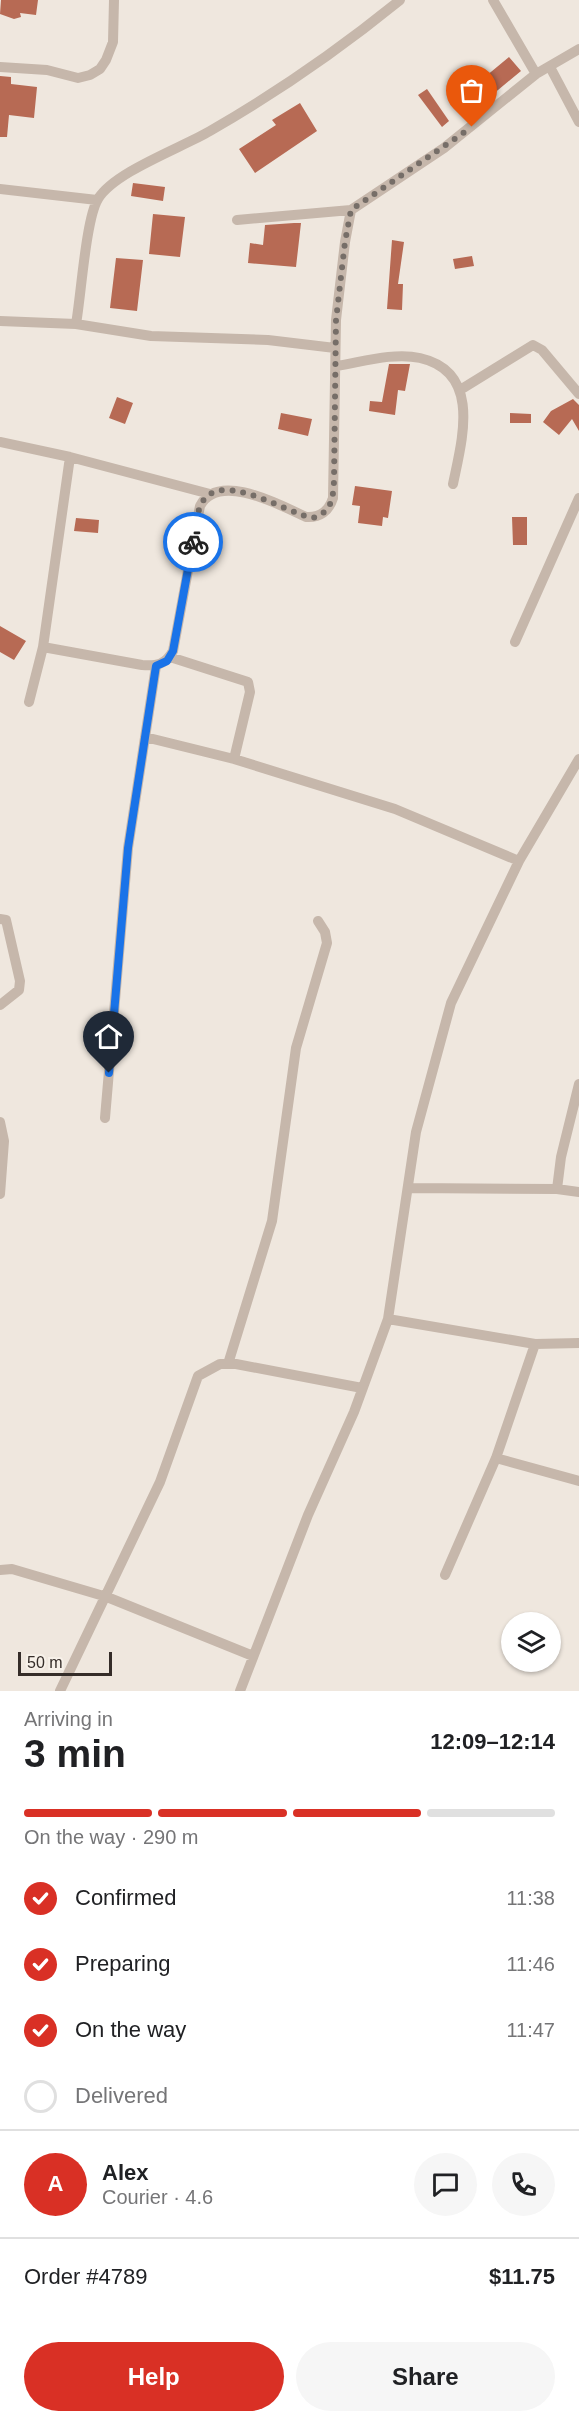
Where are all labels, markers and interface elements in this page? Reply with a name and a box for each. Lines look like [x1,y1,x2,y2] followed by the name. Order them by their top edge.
[446,65,497,127] pin
[455,74,488,107] icon: bag
[163,512,223,572] courier
[177,526,210,559] icon: bike
[83,1011,134,1073] pin
[92,1020,125,1053] icon: home
[501,1612,561,1672] map controls
[501,1612,561,1672] button: layers
[18,1649,112,1676] scale bar
[27,1654,63,1671] text: 50 m
[24,1708,113,1730] text: Arriving in
[430,1729,555,1754] text: 12:09–12:14
[24,1732,126,1775] text: 3 min
[24,1826,199,1848] text: On the way · 290 m
[24,1882,57,1915] icon: check
[75,1885,176,1910] text: Confirmed
[506,1887,555,1909] text: 11:38
[24,1948,57,1981] icon: check
[75,1951,170,1976] text: Preparing
[506,1953,555,1975] text: 11:46
[24,2014,57,2047] icon: check
[75,2017,186,2042] text: On the way
[506,2019,555,2041] text: 11:47
[75,2083,168,2108] text: Delivered
[414,2153,477,2216] button: chat
[492,2153,555,2216] button: phone
[102,2160,148,2185] text: Alex
[48,2171,63,2196] text: A
[102,2186,213,2208] text: Courier · 4.6
[24,2264,148,2289] text: Order #4789
[489,2264,555,2289] text: $11.75
[24,2342,284,2411] button: Help
[296,2342,555,2411] button: Share

